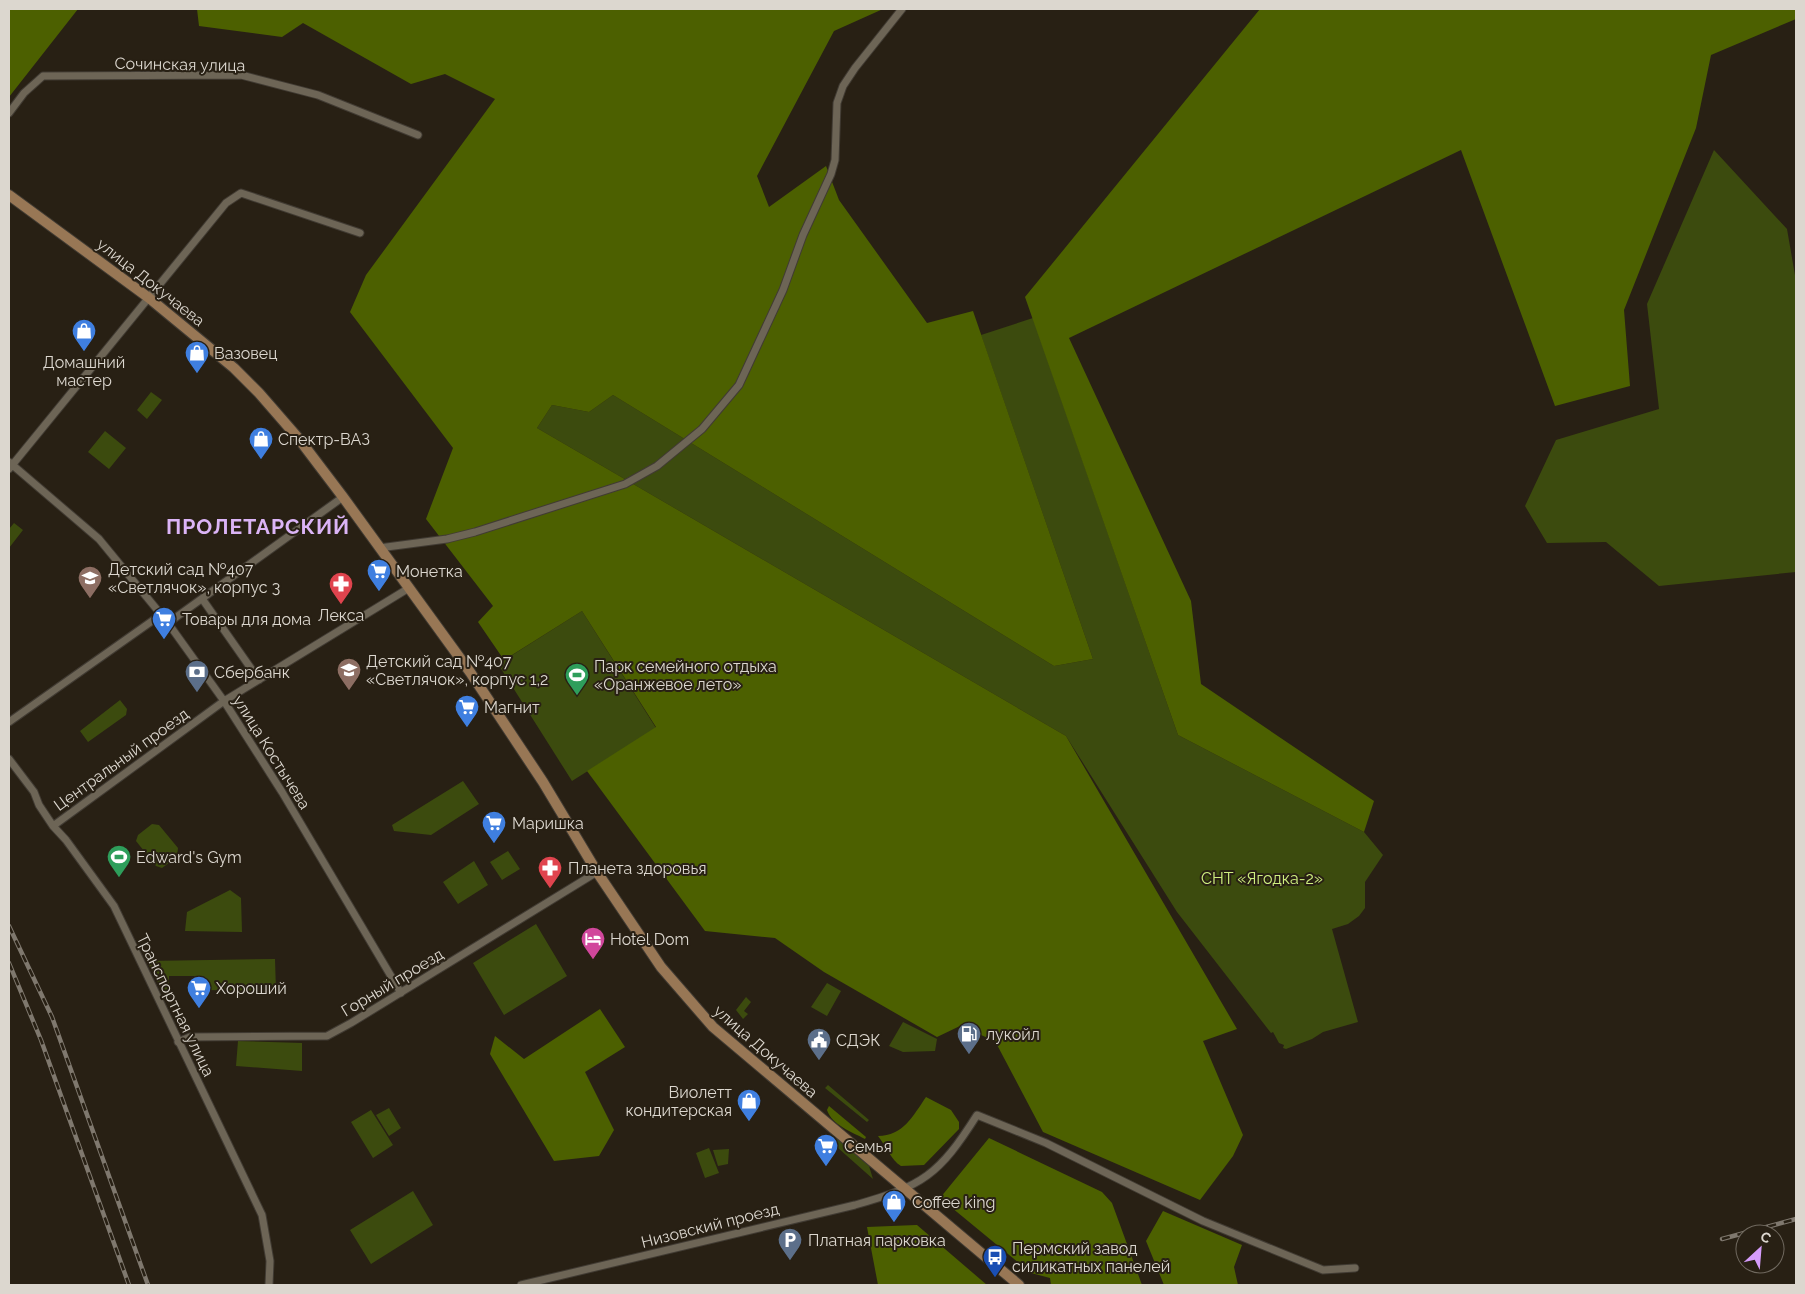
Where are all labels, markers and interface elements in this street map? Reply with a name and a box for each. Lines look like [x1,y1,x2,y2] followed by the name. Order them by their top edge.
[115,54,245,75] street label: Сочинская улица
[93,234,208,330] street label: улица Докучаева
[71,318,97,352] shop icon: Домашний мастер
[184,340,210,374] shop icon: Вазовец
[214,344,277,363] place label: Вазовец
[43,353,125,390] place label: Домашний мастер
[248,426,274,460] shop icon: Спектр-ВАЗ
[278,430,370,449] place label: Спектр-ВАЗ
[166,514,350,539] district label: ПРОЛЕТАРСКИЙ
[366,558,392,592] supermarket icon: Монетка
[108,560,280,597] place label: Детский сад №407 «Светлячок», корпус 3
[396,562,463,581] place label: Монетка
[77,565,103,599] school or university icon: Детский сад №407 «Светлячок», корпус 3
[328,571,354,605] pharmacy icon: Лекса
[151,606,177,640] supermarket icon: Товары для дома
[318,606,364,625] place label: Лекса
[182,610,311,629] place label: Товары для дома
[366,652,548,689] place label: Детский сад №407 «Светлячок», корпус 1,2
[336,657,362,691] school or university icon: Детский сад №407 «Светлячок», корпус 1,2
[594,657,777,694] place label: Парк семейного отдыха «Оранжевое лето»
[184,659,210,693] bank icon: Сбербанк
[564,662,590,696] sports icon: Парк семейного отдыха «Оранжевое лето»
[214,663,290,682] place label: Сбербанк
[229,692,314,813] street label: улица Костычева
[454,694,480,728] supermarket icon: Магнит
[484,698,540,717] place label: Магнит
[50,704,192,815] street label: Центральный проезд
[481,810,507,844] supermarket icon: Маришка
[512,814,584,833] place label: Маришка
[106,844,132,878] sports icon: Edward's Gym
[136,848,242,867] place label: Edward's Gym
[537,855,563,889] pharmacy icon: Планета здоровья
[568,859,707,878] place label: Планета здоровья
[1201,869,1323,888] park label: СНТ «Ягодка-2»
[580,926,606,960] hotel icon: Hotel Dom
[610,930,689,949] place label: Hotel Dom
[133,931,218,1080] street label: Транспортная улица
[338,944,447,1020] street label: Горный проезд
[186,975,212,1009] supermarket icon: Хороший
[216,979,287,998] place label: Хороший
[710,1001,822,1102] street label: улица Докучаева
[956,1021,982,1055] fuel station icon: лукойл
[986,1025,1040,1044] place label: лукойл
[806,1027,832,1061] public building icon: СДЭК
[836,1031,880,1050] place label: СДЭК
[626,1083,732,1120] place label: Виолетт кондитерская
[736,1088,762,1122] shop icon: Виолетт кондитерская
[813,1133,839,1167] supermarket icon: Семья
[844,1137,892,1156] place label: Семья
[881,1189,907,1223] shop icon: Coffee king
[912,1193,995,1212] place label: Coffee king
[639,1199,781,1252] street label: Низовский проезд
[1735,1224,1785,1274] north arrow
[777,1227,803,1261] parking icon: Платная парковка
[1758,1228,1774,1247] text: С
[808,1231,946,1250] place label: Платная парковка
[1012,1239,1170,1276] place label: Пермский завод силикатных панелей
[982,1244,1008,1278] bus stop icon: Пермский завод силикатных панелей

